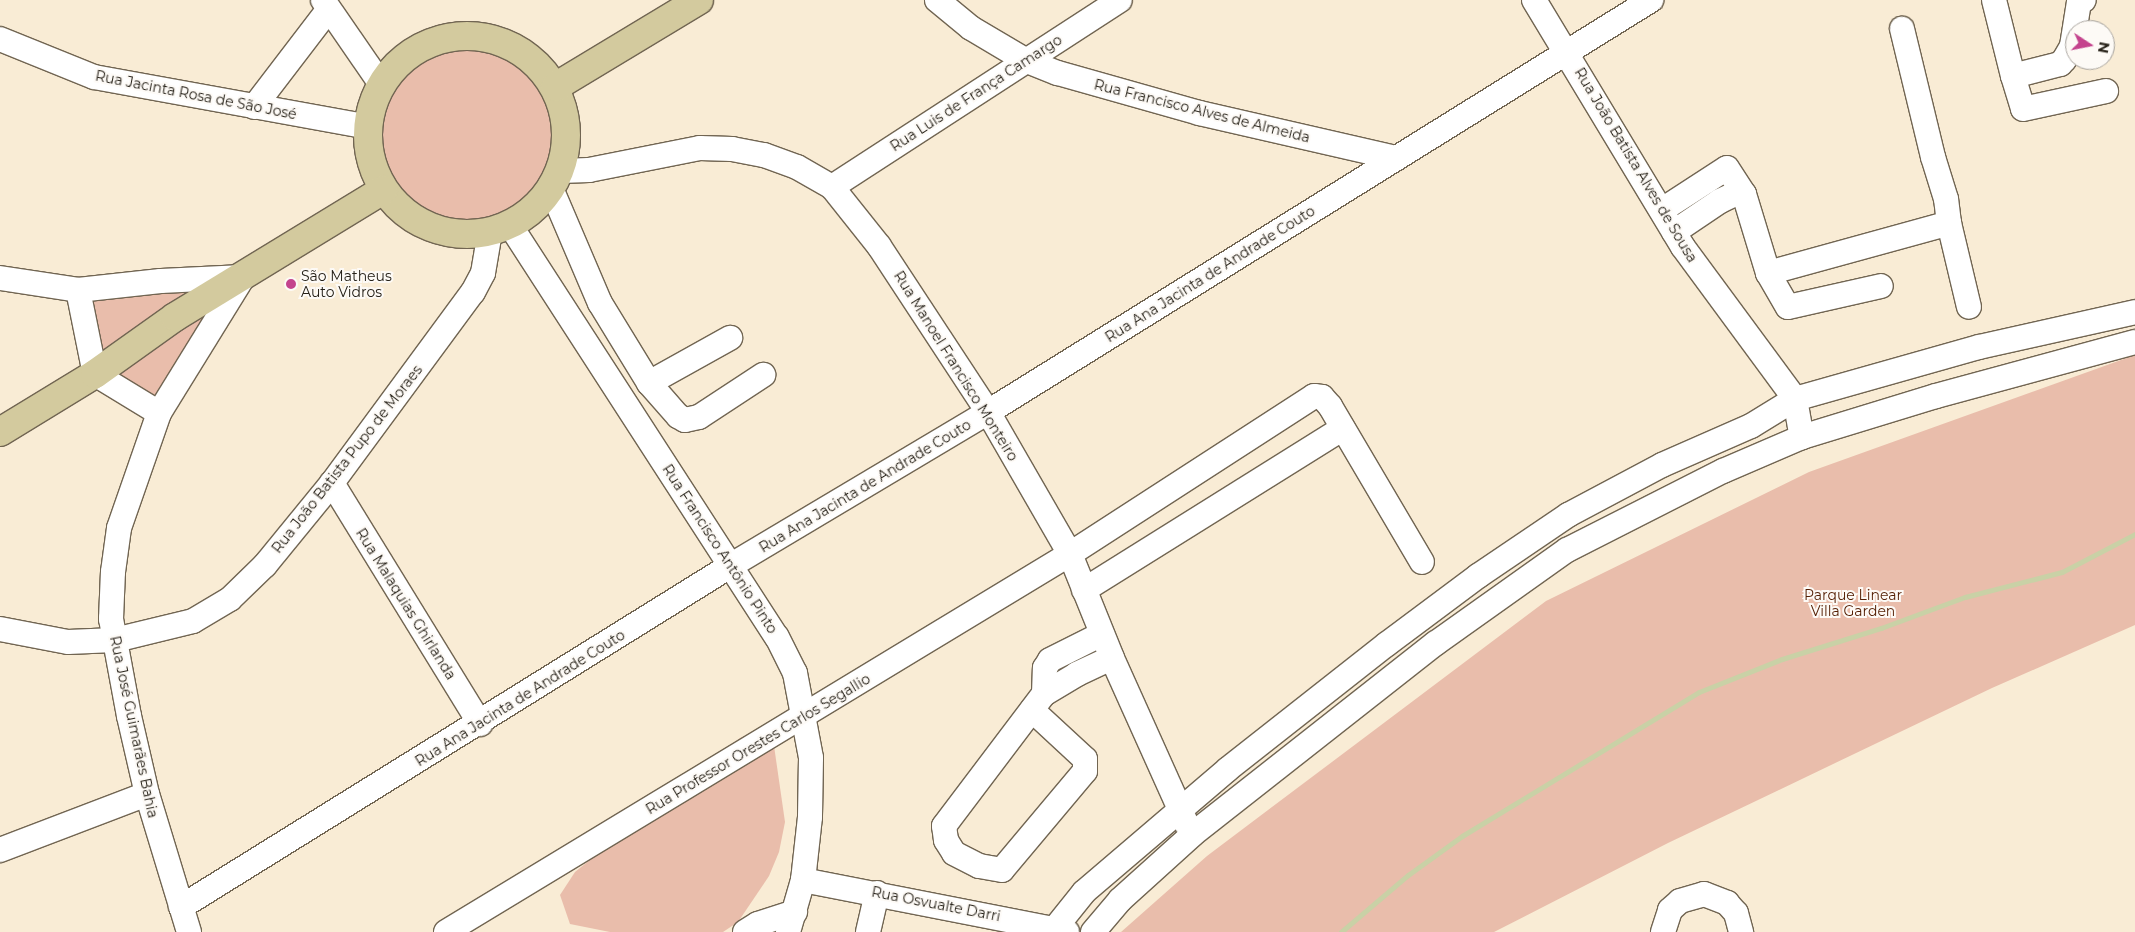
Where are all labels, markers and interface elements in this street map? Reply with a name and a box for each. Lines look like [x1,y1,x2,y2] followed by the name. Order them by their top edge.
[2065,20,2115,70] north arrow
[887,31,1065,155] street label: Rua Luis de França Camargo
[2094,40,2114,55] text: N
[1571,65,1701,265] street label: Rua João Batista Alves de Sousa
[94,67,298,123] street label: Rua Jacinta Rosa de São José
[1092,76,1312,146] street label: Rua Francisco Alves de Almeida
[1102,202,1318,346] street label: Rua Ana Jacinta de Andrade Couto
[301,268,392,300] place label: São Matheus Auto Vidros
[890,268,1022,464] street label: Rua Manoel Francisco Monteiro
[285,278,297,290] marker: São Matheus Auto Vidros
[268,362,426,556] street label: Rua João Batista Pupo de Moraes
[756,416,974,556] street label: Rua Ana Jacinta de Andrade Couto
[659,461,781,637] street label: Rua Francisco Antônio Pinto
[352,525,460,683] street label: Rua Malaquias Ghirlanda
[1804,587,1902,620] park label: Parque Linear Villa Garden
[412,626,628,770] street label: Rua Ana Jacinta de Andrade Couto
[106,634,162,820] street label: Rua José Guimarães Bahia
[643,670,873,818] street label: Rua Professor Orestes Carlos Segallio
[870,883,1002,925] street label: Rua Osvualte Darri

